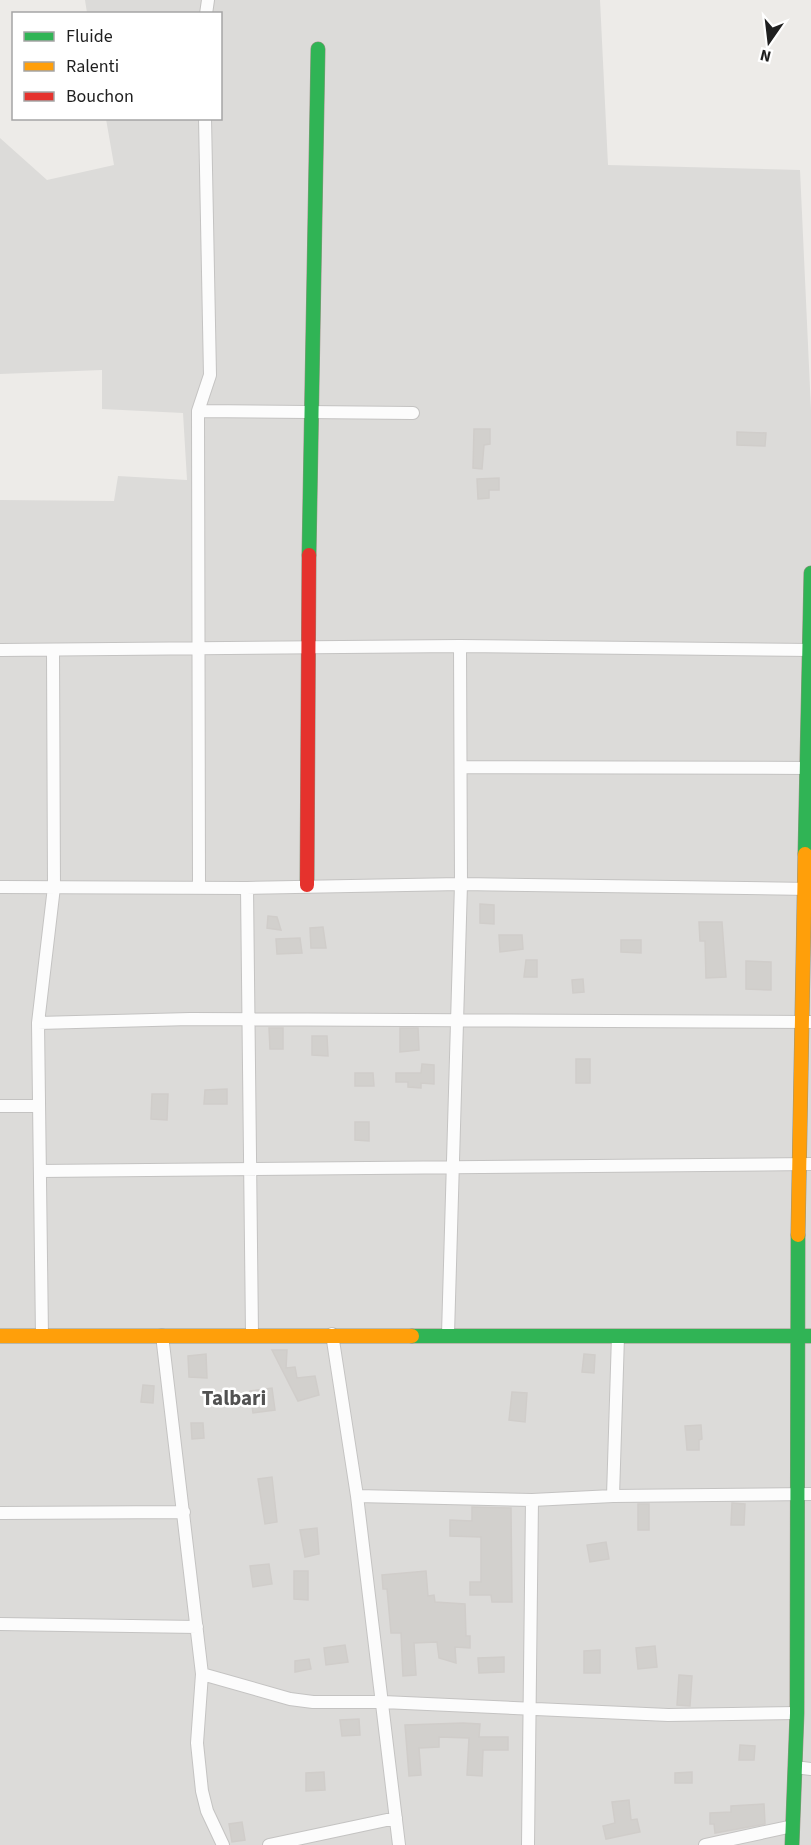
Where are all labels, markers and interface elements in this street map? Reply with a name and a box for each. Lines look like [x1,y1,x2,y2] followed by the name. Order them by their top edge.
[12,12,222,120] legend
[739,12,799,72] north arrow
[66,24,113,49] text: Fluide
[758,44,773,68] text: N
[66,54,119,79] text: Ralenti
[66,84,134,109] text: Bouchon
[202,1383,266,1413] district label: Talbari

